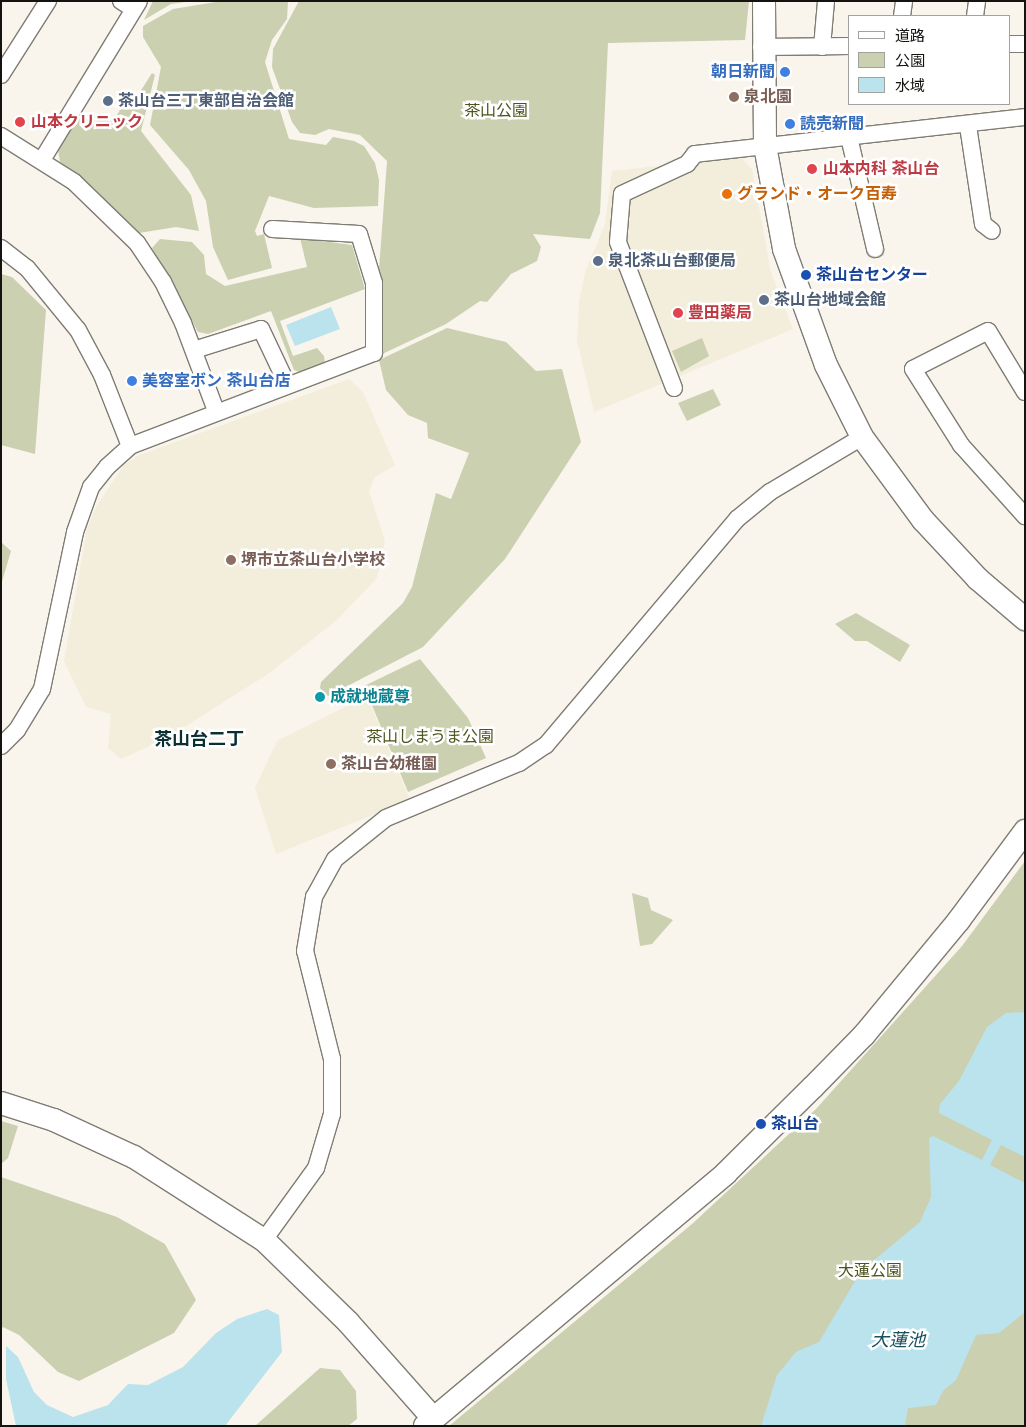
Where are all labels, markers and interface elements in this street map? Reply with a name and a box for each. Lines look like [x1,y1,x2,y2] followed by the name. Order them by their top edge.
[848,15,1011,105] legend
[895,27,925,44] text: 道路
[895,52,925,69] text: 公園
[711,62,775,82] place label: 朝日新聞
[779,66,791,78] marker: 朝日新聞
[895,77,925,94] text: 水域
[744,87,792,107] place label: 泉北園
[118,91,294,111] place label: 茶山台三丁東部自治会館
[728,91,740,103] marker: 泉北園
[102,95,114,107] marker: 茶山台三丁東部自治会館
[464,101,528,121] park label: 茶山公園
[31,112,143,132] place label: 山本クリニック
[800,114,864,134] place label: 読売新聞
[13,115,27,129] marker: 山本クリニック
[784,118,796,130] marker: 読売新聞
[823,159,939,179] place label: 山本内科 茶山台
[805,162,819,176] marker: 山本内科 茶山台
[737,184,897,204] place label: グランド・オーク百寿
[721,188,733,200] marker: グランド・オーク百寿
[608,251,736,271] place label: 泉北茶山台郵便局
[592,255,604,267] marker: 泉北茶山台郵便局
[816,265,928,285] place label: 茶山台センター
[800,269,812,281] marker: 茶山台センター
[774,290,886,310] place label: 茶山台地域会館
[758,294,770,306] marker: 茶山台地域会館
[688,303,752,323] place label: 豊田薬局
[672,307,684,319] marker: 豊田薬局
[142,371,290,391] place label: 美容室ボン 茶山台店
[126,375,138,387] marker: 美容室ボン 茶山台店
[241,550,385,570] place label: 堺市立茶山台小学校
[225,554,237,566] marker: 堺市立茶山台小学校
[330,687,410,707] place label: 成就地蔵尊
[314,691,326,703] marker: 成就地蔵尊
[366,727,494,747] park label: 茶山しまうま公園
[154,728,244,750] district label: 茶山台二丁
[341,754,437,774] place label: 茶山台幼稚園
[325,758,337,770] marker: 茶山台幼稚園
[771,1114,819,1134] place label: 茶山台
[755,1118,767,1130] marker: 茶山台
[838,1261,902,1281] park label: 大蓮公園
[871,1329,925,1351] water label: 大蓮池

